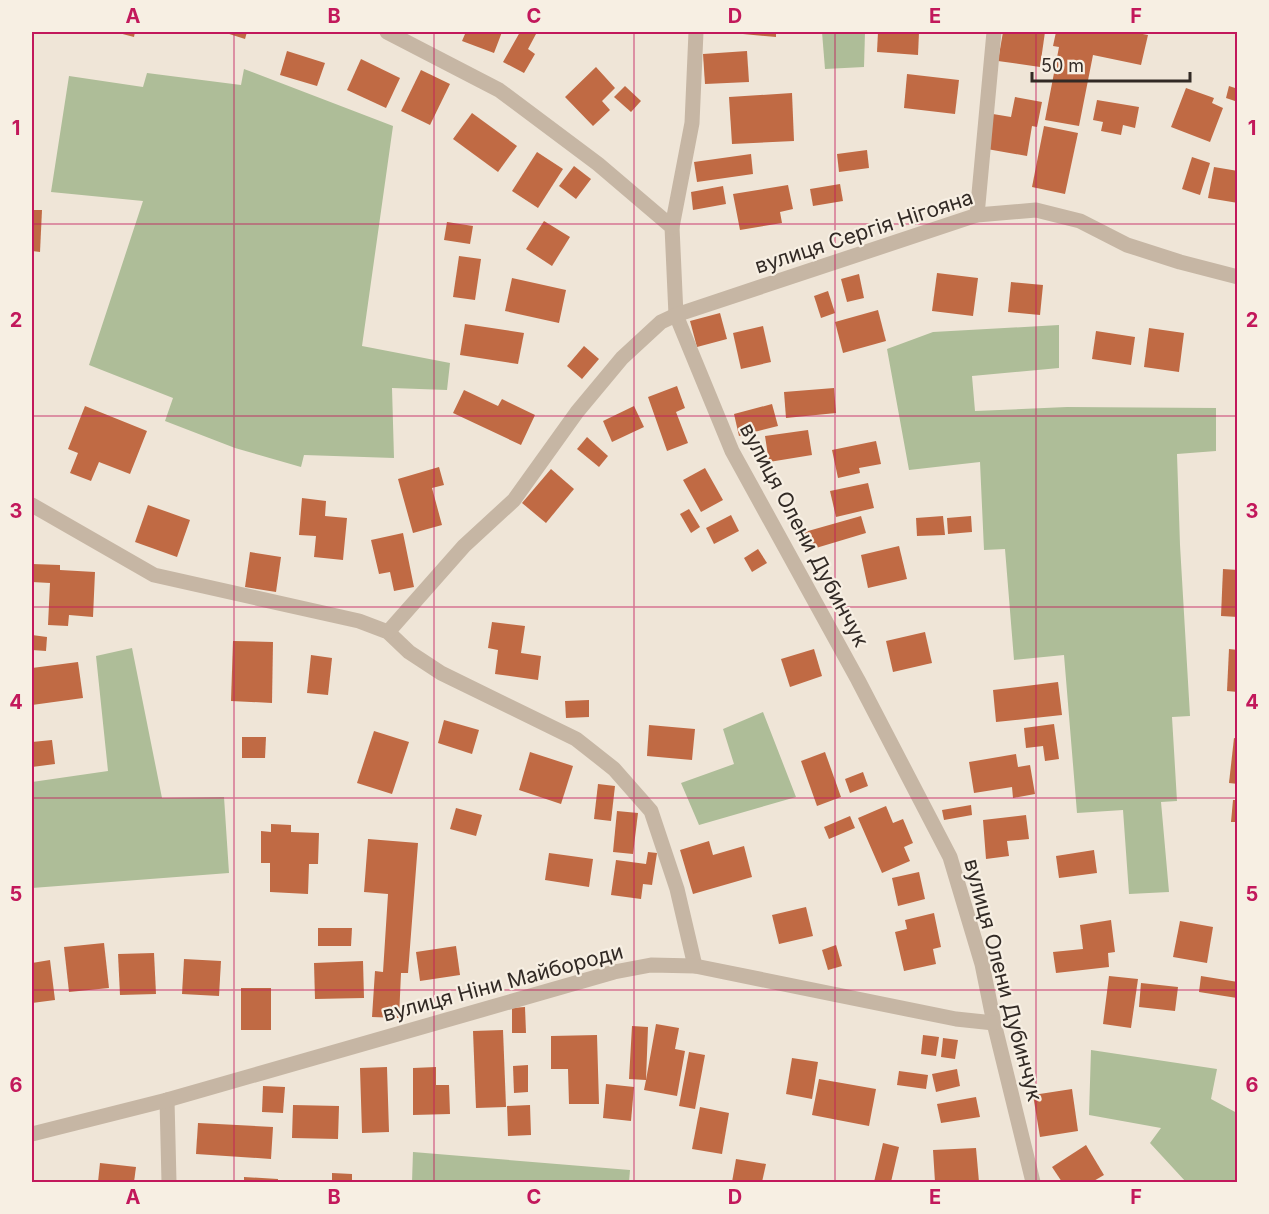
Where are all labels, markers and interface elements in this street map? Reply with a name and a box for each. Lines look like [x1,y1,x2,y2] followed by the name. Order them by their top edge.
[126,4,141,28] text: A
[327,4,341,28] text: B
[527,4,541,28] text: C
[728,4,742,28] text: D
[929,4,941,28] text: E
[1130,4,1142,28] text: F
[1032,45,1190,83] scale bar
[1041,55,1084,76] text: 50 m
[12,116,20,140] text: 1
[1248,116,1256,140] text: 1
[752,184,976,279] street label: вулиця Сергія Нігояна
[10,308,22,332] text: 2
[1246,308,1258,332] text: 2
[735,419,874,651] street label: вулиця Олени Дубинчук
[10,499,22,523] text: 3
[1246,499,1258,523] text: 3
[9,690,23,714] text: 4
[1245,690,1259,714] text: 4
[959,856,1048,1104] street label: вулиця Олени Дубинчук
[10,882,22,906] text: 5
[1246,882,1258,906] text: 5
[380,938,626,1027] street label: вулиця Ніни Майбороди
[10,1073,23,1097] text: 6
[1246,1073,1259,1097] text: 6
[126,1185,141,1209] text: A
[327,1185,341,1209] text: B
[527,1185,541,1209] text: C
[728,1185,742,1209] text: D
[929,1185,941,1209] text: E
[1130,1185,1142,1209] text: F

